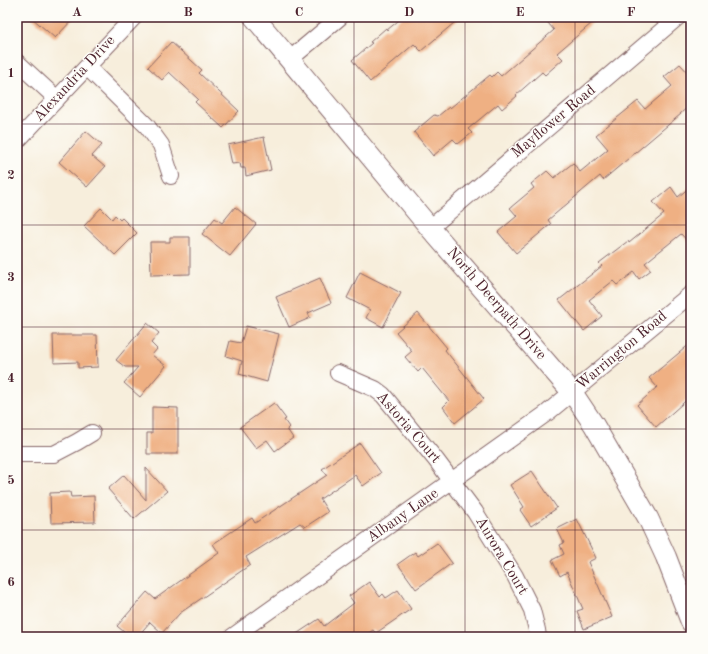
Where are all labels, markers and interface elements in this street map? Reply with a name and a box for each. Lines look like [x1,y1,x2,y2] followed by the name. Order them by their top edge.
[72,6,82,19] text: A
[183,6,193,19] text: B
[295,6,303,19] text: C
[404,6,414,19] text: D
[516,6,525,19] text: E
[627,6,636,19] text: F
[32,33,119,125] street label: Alexandria Drive
[7,67,15,80] text: 1
[509,83,599,161] street label: Mayflower Road
[7,169,15,182] text: 2
[443,245,549,363] street label: North Deerpath Drive
[7,271,15,284] text: 3
[574,309,670,393] street label: Warrington Road
[7,372,15,385] text: 4
[373,389,443,467] street label: Astoria Court
[7,474,15,487] text: 5
[365,486,442,546] street label: Albany Lane
[472,515,530,597] street label: Aurora Court
[7,576,15,589] text: 6

